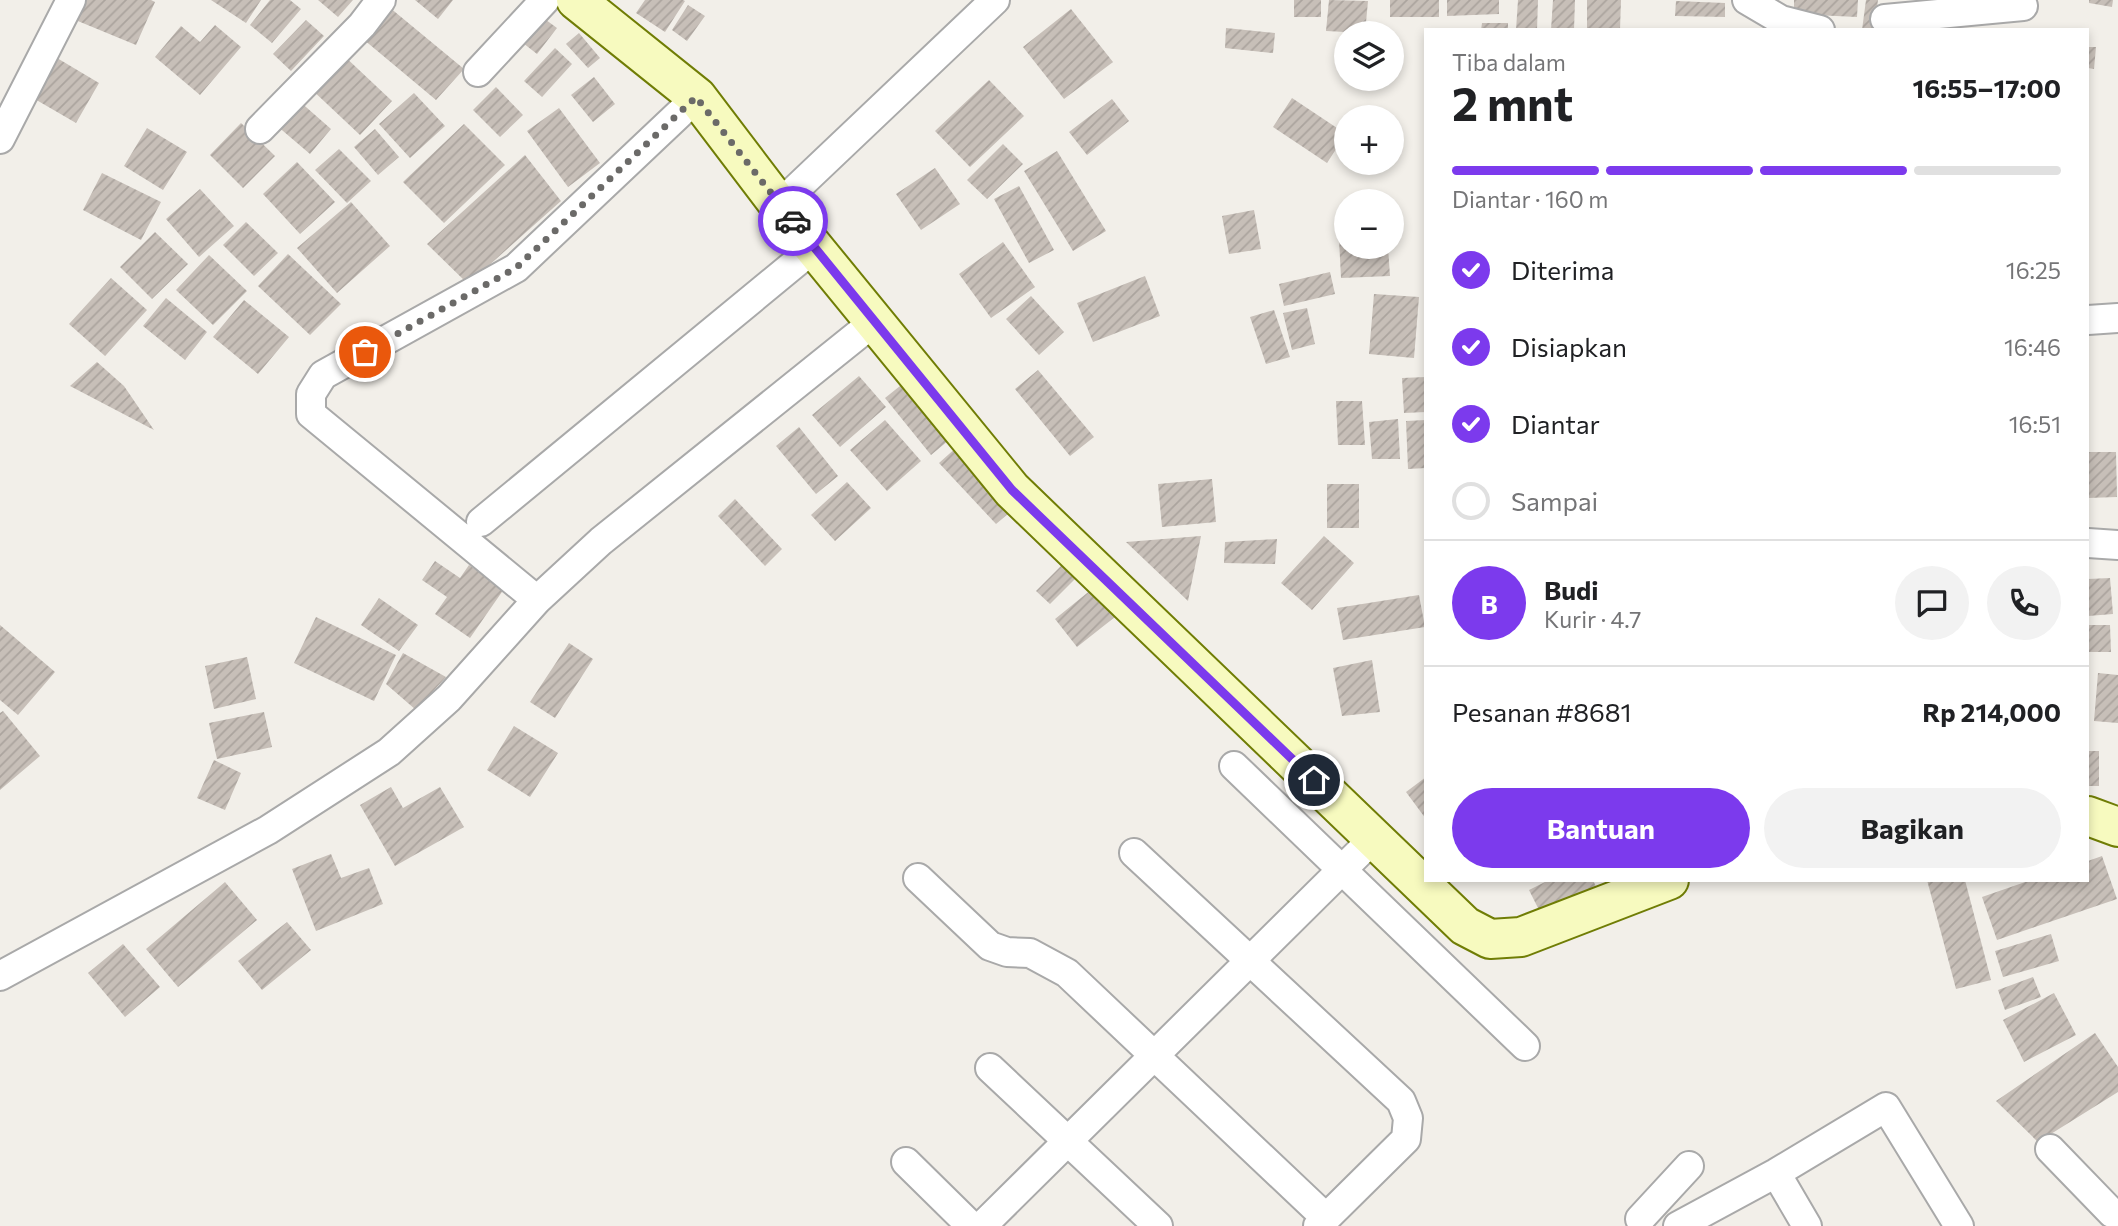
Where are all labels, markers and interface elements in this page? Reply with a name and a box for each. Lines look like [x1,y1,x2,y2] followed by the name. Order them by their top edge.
[1334,21,1404,259] map controls
[1334,21,1404,91] button: layers
[1452,48,1566,76] text: Tiba dalam
[1913,72,2061,103] text: 16:55–17:00
[1452,74,1573,130] text: 2 mnt
[1334,105,1404,175] button: +
[1452,185,1608,213] text: Diantar · 160 m
[758,186,828,256] courier
[1334,189,1404,259] button: −
[774,202,812,240] icon: car
[1452,251,1490,289] icon: check
[1511,254,1614,285] text: Diterima
[2006,256,2061,284] text: 16:25
[335,322,395,382] pin
[1452,328,1490,366] icon: check
[1511,331,1627,362] text: Disiapkan
[346,333,384,371] icon: bag
[2004,333,2061,361] text: 16:46
[1452,405,1490,443] icon: check
[1511,408,1600,439] text: Diantar
[2009,410,2061,438] text: 16:51
[1511,485,1598,516] text: Sampai
[1895,566,1969,640] button: chat
[1987,566,2061,640] button: phone
[1544,574,1599,605] text: Budi
[1480,588,1498,619] text: B
[1544,605,1642,633] text: Kurir · 4.7
[1452,696,1632,727] text: Pesanan #8681
[1922,696,2061,727] text: Rp 214,000
[1284,750,1344,810] pin
[1295,761,1333,799] icon: home
[1452,788,1750,868] button: Bantuan
[1764,788,2061,868] button: Bagikan

